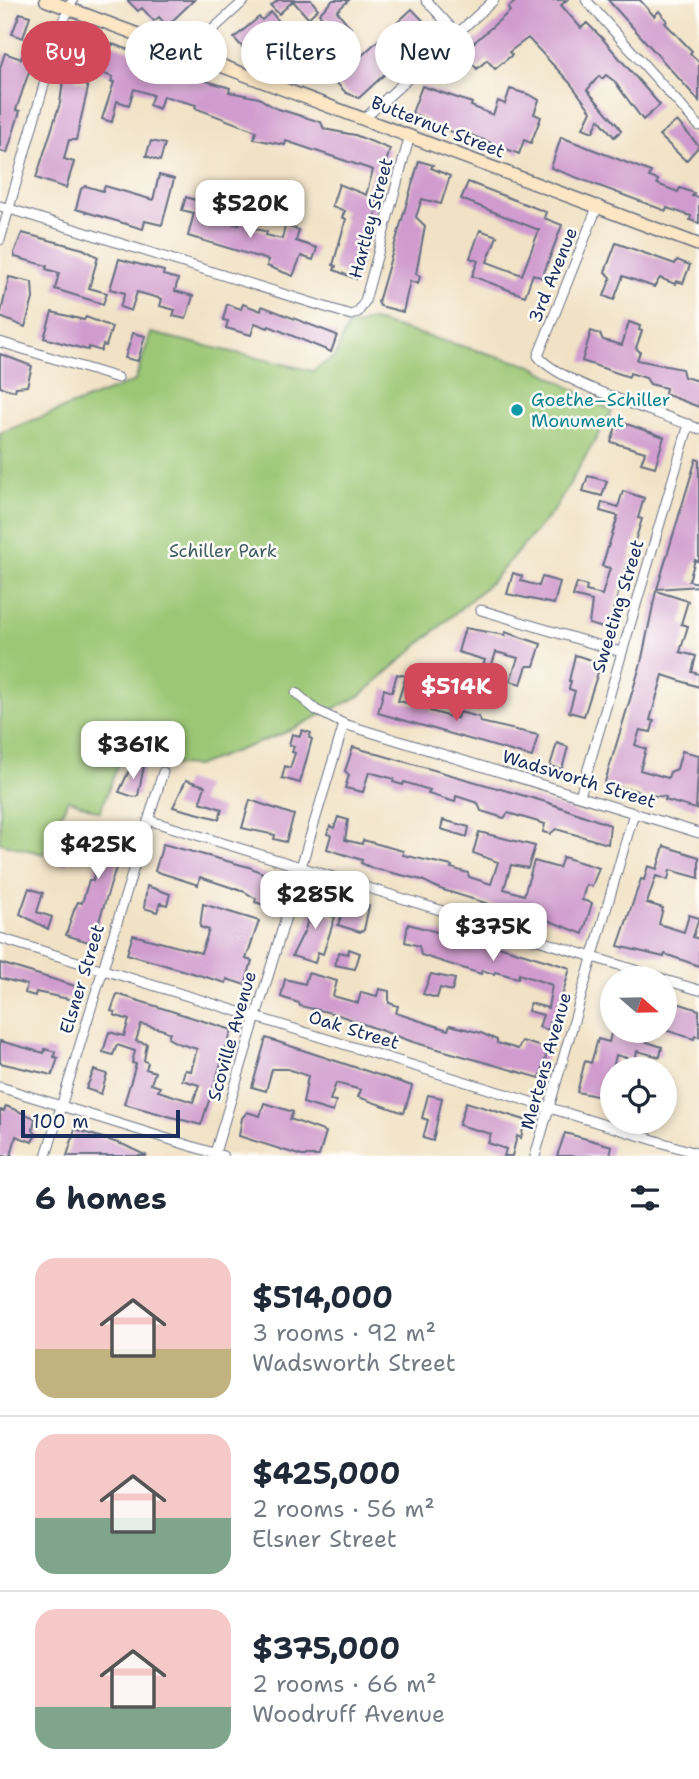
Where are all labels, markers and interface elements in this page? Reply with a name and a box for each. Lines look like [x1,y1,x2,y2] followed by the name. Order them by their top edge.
[21,21,111,84] chip: Buy
[125,21,227,84] chip: Rent
[241,21,361,84] chip: Filters
[375,21,475,84] chip: New
[368,90,508,164] street label: Butternut Street
[343,155,399,281] street label: Hartley Street
[201,180,299,240] pin: $520K
[212,188,288,218] text: $520K
[523,224,583,326] street label: 3rd Avenue
[531,388,670,433] place label: Goethe–Schiller Monument
[509,402,525,418] marker: Goethe–Schiller Monument
[586,536,650,675] street label: Sweeting Street
[169,539,277,563] park label: Schiller Park
[407,664,505,723] pin: $514K
[420,671,492,701] text: $514K
[84,722,182,781] pin: $361K
[97,729,169,759] text: $361K
[499,744,659,814] street label: Wadsworth Street
[49,822,147,881] pin: $425K
[60,829,136,859] text: $425K
[266,872,364,931] pin: $285K
[276,879,354,909] text: $285K
[444,904,542,963] pin: $375K
[455,911,531,941] text: $375K
[54,921,110,1037] street label: Elsner Street
[600,966,677,1043] north arrow
[600,966,677,1134] map controls
[202,968,262,1104] street label: Scoville Avenue
[515,990,577,1132] street label: Mertens Avenue
[306,1005,402,1055] street label: Oak Street
[600,1057,677,1134] button: locate
[21,1107,180,1139] scale bar
[32,1109,89,1134] text: 100 m
[35,1178,167,1219] text: 6 homes
[626,1179,664,1217] icon: filters
[252,1277,393,1318] text: $514,000
[91,1286,175,1370] icon: home
[252,1318,436,1348] text: 3 rooms · 92 m²
[252,1348,456,1378] text: Wadsworth Street
[252,1453,401,1494] text: $425,000
[91,1462,175,1546] icon: home
[252,1494,435,1524] text: 2 rooms · 56 m²
[252,1524,397,1554] text: Elsner Street
[252,1628,400,1669] text: $375,000
[91,1637,175,1721] icon: home
[252,1669,437,1699] text: 2 rooms · 66 m²
[252,1699,445,1729] text: Woodruff Avenue

